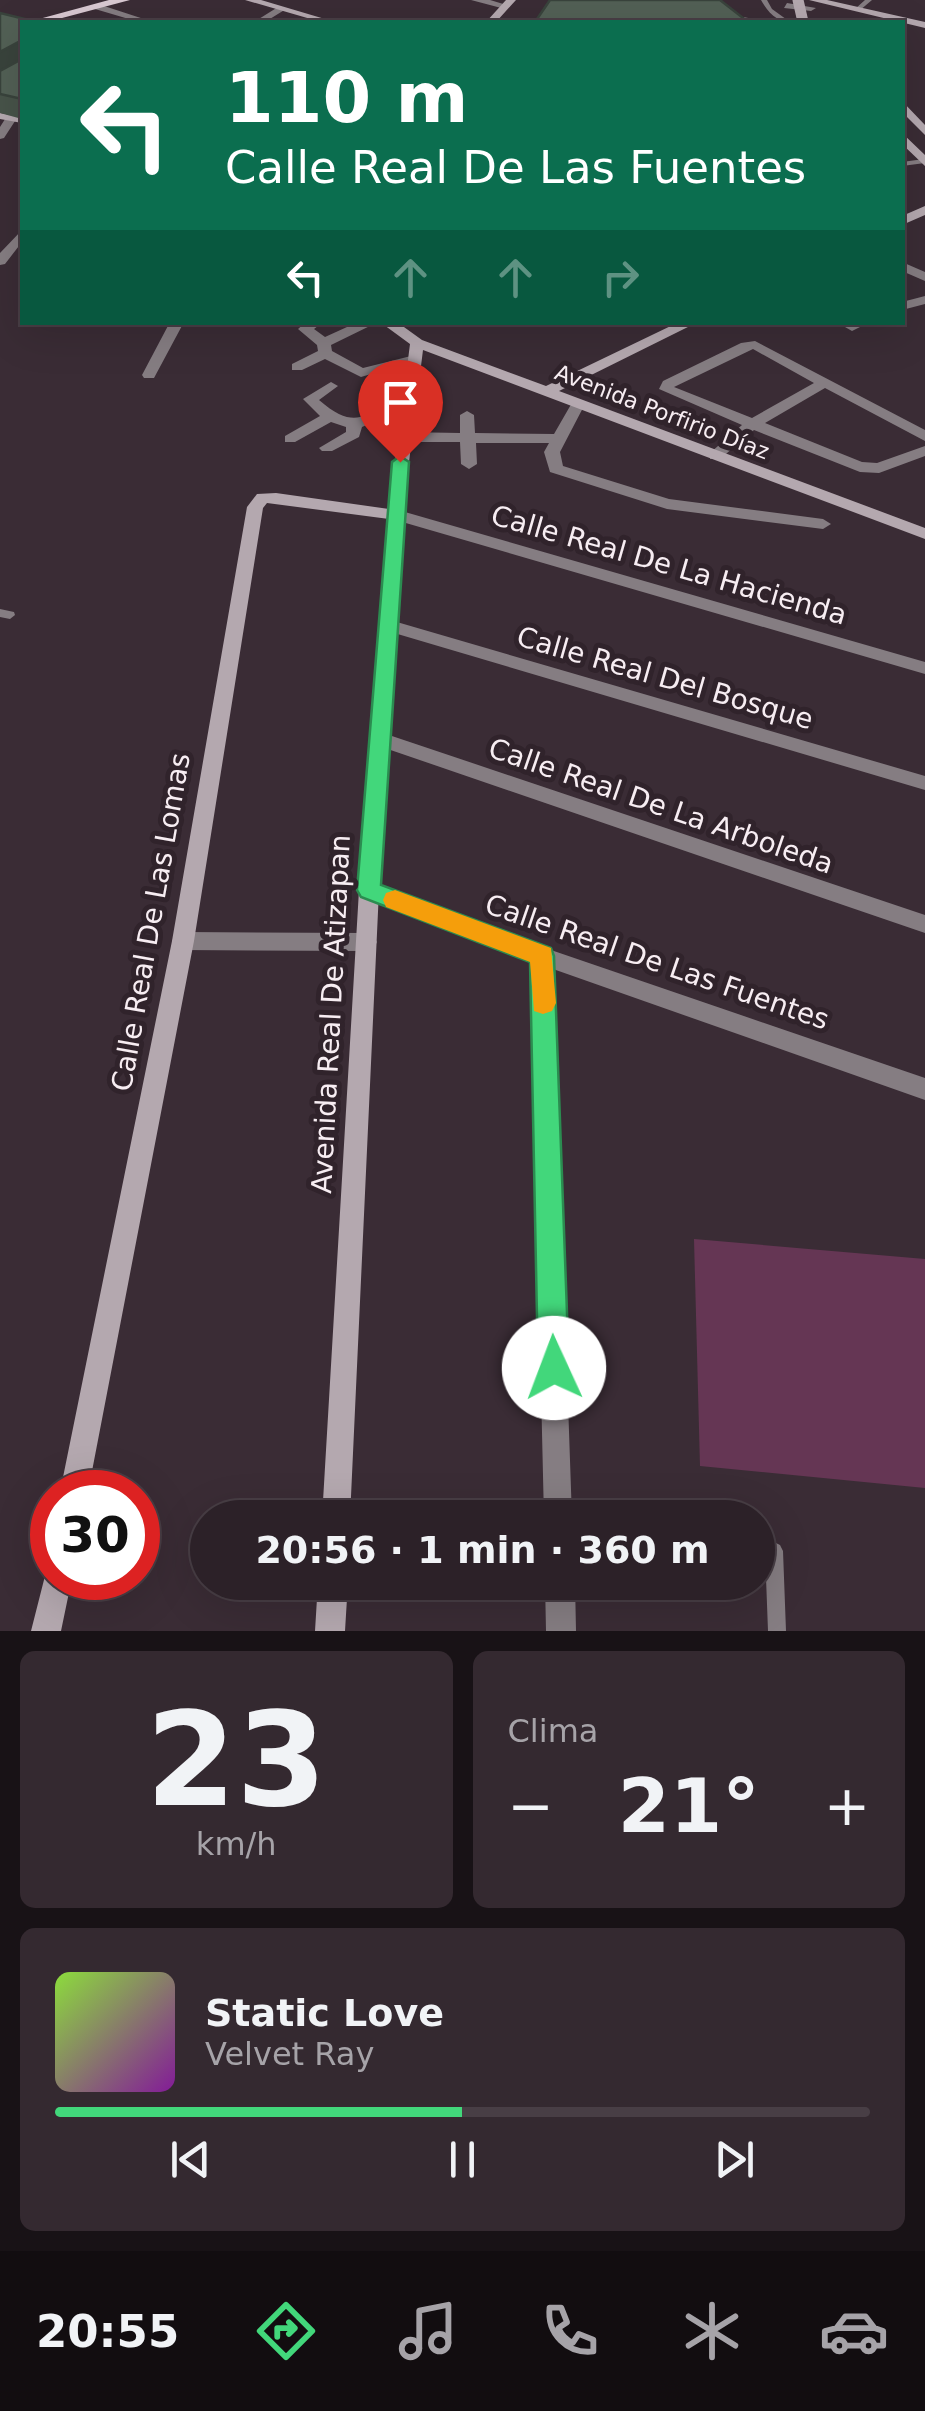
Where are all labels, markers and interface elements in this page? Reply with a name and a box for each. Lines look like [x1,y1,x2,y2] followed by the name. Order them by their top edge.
[225,57,468,139] text: 110 m
[60,60,190,190] icon: left
[225,141,806,194] text: Calle Real De Las Fuentes
[278,250,333,305] icon: left
[383,250,438,305] icon: ahead
[488,250,543,305] icon: ahead
[593,250,648,305] icon: right
[358,360,443,463] pin
[551,360,773,464] street label: Avenida Porfirio Díaz
[373,375,428,430] icon: arrive
[487,498,851,632] street label: Calle Real De La Hacienda
[513,620,817,736] street label: Calle Real Del Bosque
[484,731,838,881] street label: Calle Real De La Arboleda
[105,750,197,1094] street label: Calle Real De Las Lomas
[305,834,357,1194] street label: Avenida Real De Atizapan
[481,888,833,1036] street label: Calle Real De Las Fuentes
[502,1316,606,1420] position arrow
[30,1470,160,1600] speed limit sign: 30
[255,1528,710,1572] text: 20:56 · 1 min · 360 m
[146,1684,327,1836] text: 23
[508,1712,598,1750] text: Clima
[618,1762,760,1850] text: 21°
[508,1774,554,1838] text: −
[824,1774,870,1838] text: +
[196,1825,277,1863] text: km/h
[205,1991,444,2035] text: Static Love
[205,2035,374,2073] text: Velvet Ray
[163,2132,218,2187] icon: previous
[435,2132,490,2187] icon: pause
[707,2132,762,2187] icon: next
[251,2296,321,2366] icon: directions
[393,2296,463,2366] icon: music
[535,2296,605,2366] icon: phone
[677,2296,747,2366] icon: climate
[819,2296,889,2366] icon: car
[36,2305,179,2358] text: 20:55

